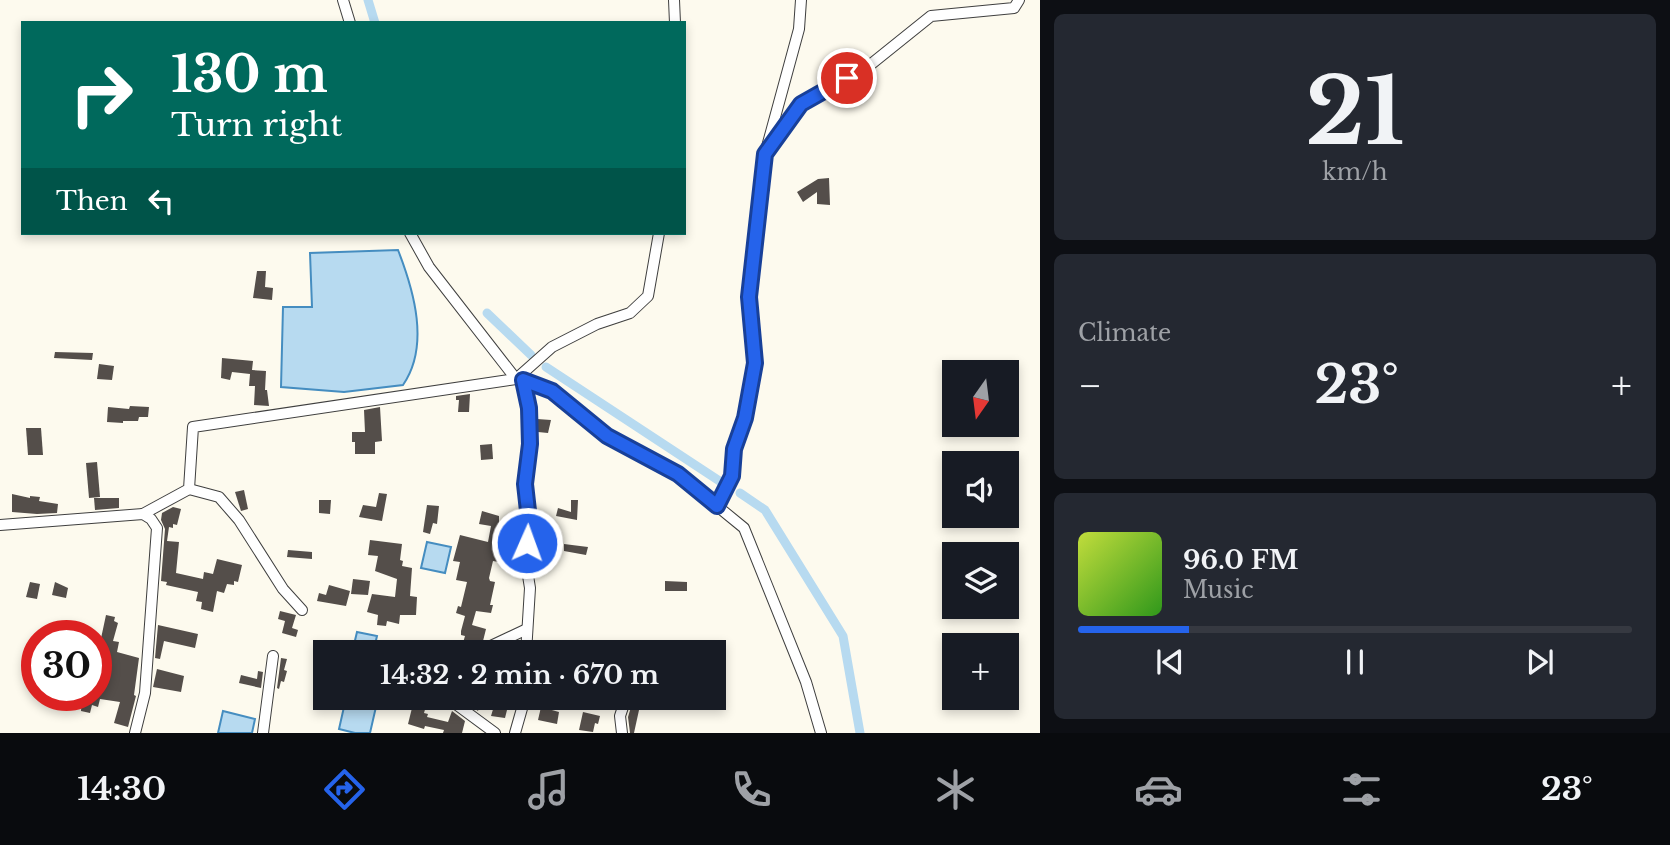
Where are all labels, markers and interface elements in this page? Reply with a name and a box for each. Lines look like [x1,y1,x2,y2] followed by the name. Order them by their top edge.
[171,44,328,105] text: 130 m
[817,48,877,108] pin
[56,49,147,140] icon: right
[1306,56,1404,169] text: 21
[828,59,866,97] icon: arrive
[171,105,342,145] text: Turn right
[1322,158,1388,186] text: km/h
[142,182,180,220] icon: left
[56,185,128,217] text: Then
[1078,319,1171,347] text: Climate
[1314,353,1399,417] text: 23°
[942,360,1018,438] north arrow
[942,360,1019,710] map controls
[1078,362,1102,409] text: −
[1611,362,1632,409] text: +
[942,451,1019,528] button: sound
[490,506,564,580] position arrow
[942,542,1019,619] button: layers
[1183,544,1299,576] text: 96.0 FM
[1183,576,1254,604] text: Music
[21,620,112,711] speed limit sign: 30
[942,633,1019,710] button: +
[1151,643,1189,681] icon: previous
[1336,643,1374,681] icon: pause
[1521,643,1559,681] icon: next
[380,659,659,691] text: 14:32 · 2 min · 670 m
[320,765,369,814] icon: directions
[524,765,573,814] icon: music
[727,765,776,814] icon: phone
[931,765,980,814] icon: climate
[1134,765,1183,814] icon: car
[1337,765,1386,814] icon: filters
[77,769,166,809] text: 14:30
[1541,769,1593,809] text: 23°

